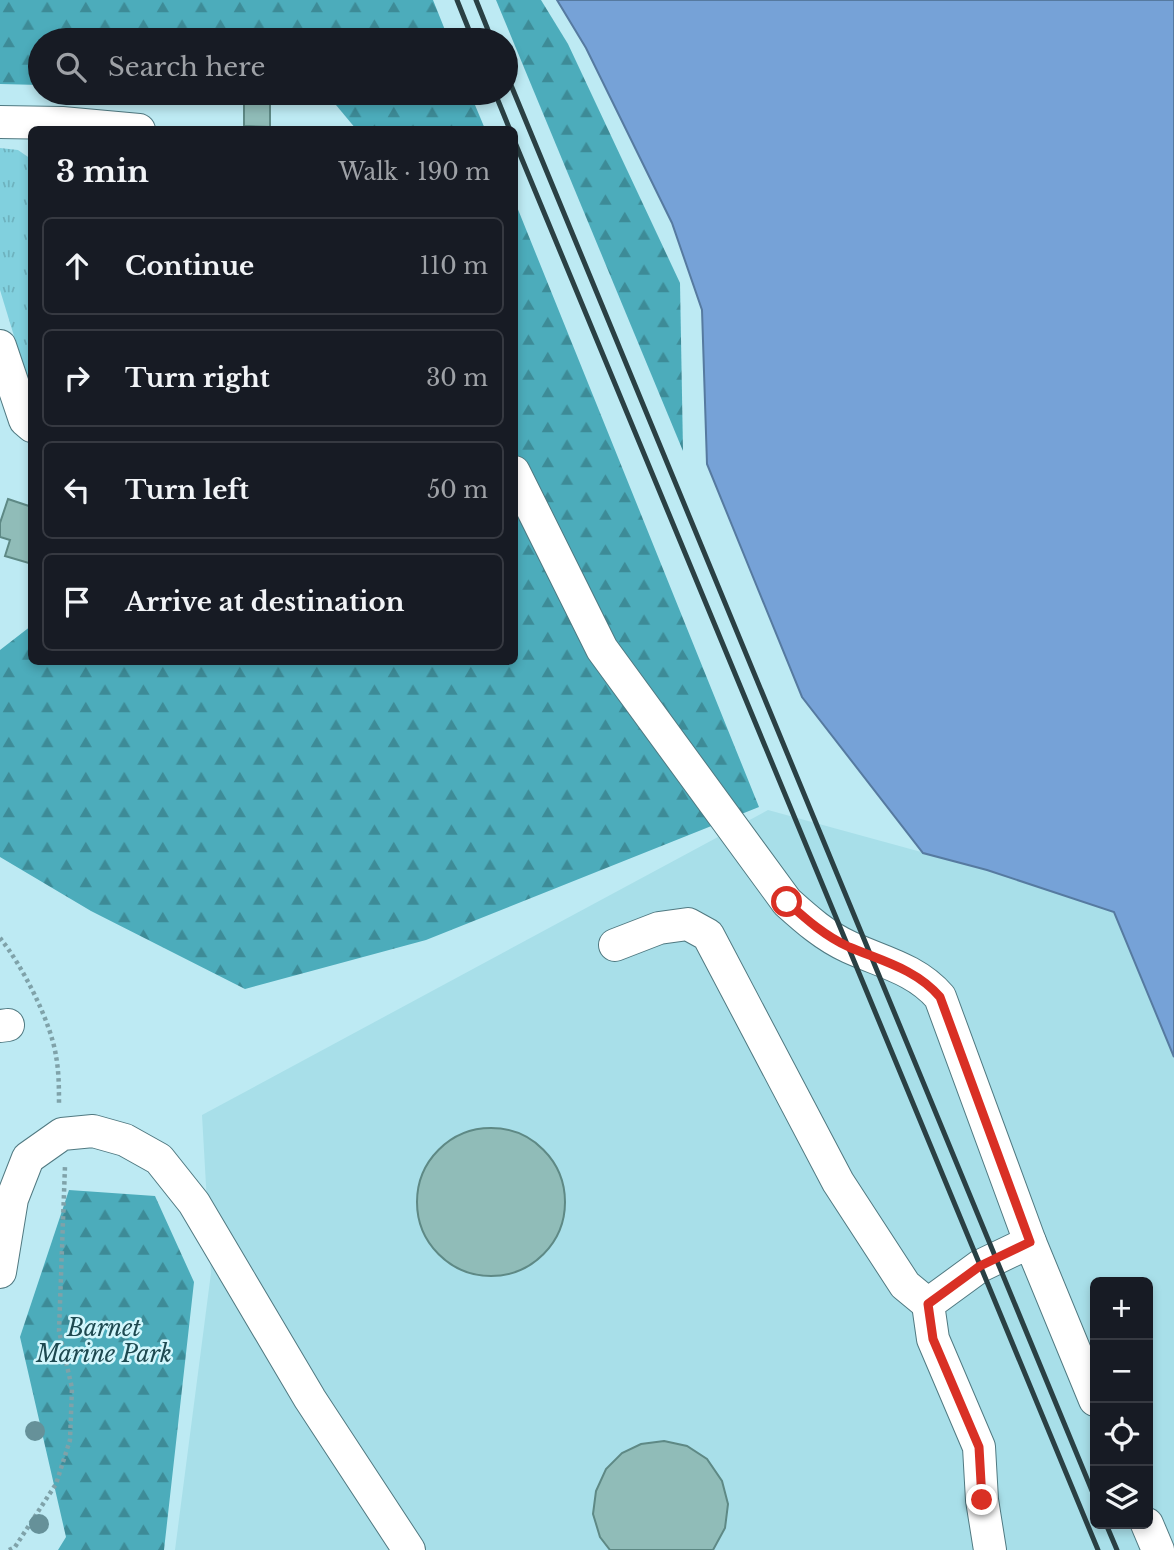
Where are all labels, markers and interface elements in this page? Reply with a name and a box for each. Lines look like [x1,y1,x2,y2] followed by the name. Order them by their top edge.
[28,28,518,105] search box
[52,48,90,86] icon: search
[108,51,265,83] text: Search here
[56,153,149,190] text: 3 min
[338,158,490,186] text: Walk · 190 m
[58,247,96,285] icon: ahead
[125,250,254,282] text: Continue
[420,252,488,280] text: 110 m
[58,359,96,397] icon: right
[125,362,270,394] text: Turn right
[426,364,488,392] text: 30 m
[58,471,96,509] icon: left
[125,474,249,506] text: Turn left
[427,476,488,504] text: 50 m
[58,583,96,621] icon: arrive
[125,586,405,618] text: Arrive at destination
[771,886,802,917] route start
[1090,1277,1153,1529] map controls
[1090,1277,1153,1340] button: +
[35,1314,172,1368] park label: Barnet Marine Park
[1090,1340,1153,1403] button: −
[1090,1403,1153,1466] button: locate
[1090,1466,1153,1529] button: layers
[966,1484,997,1515] route end

